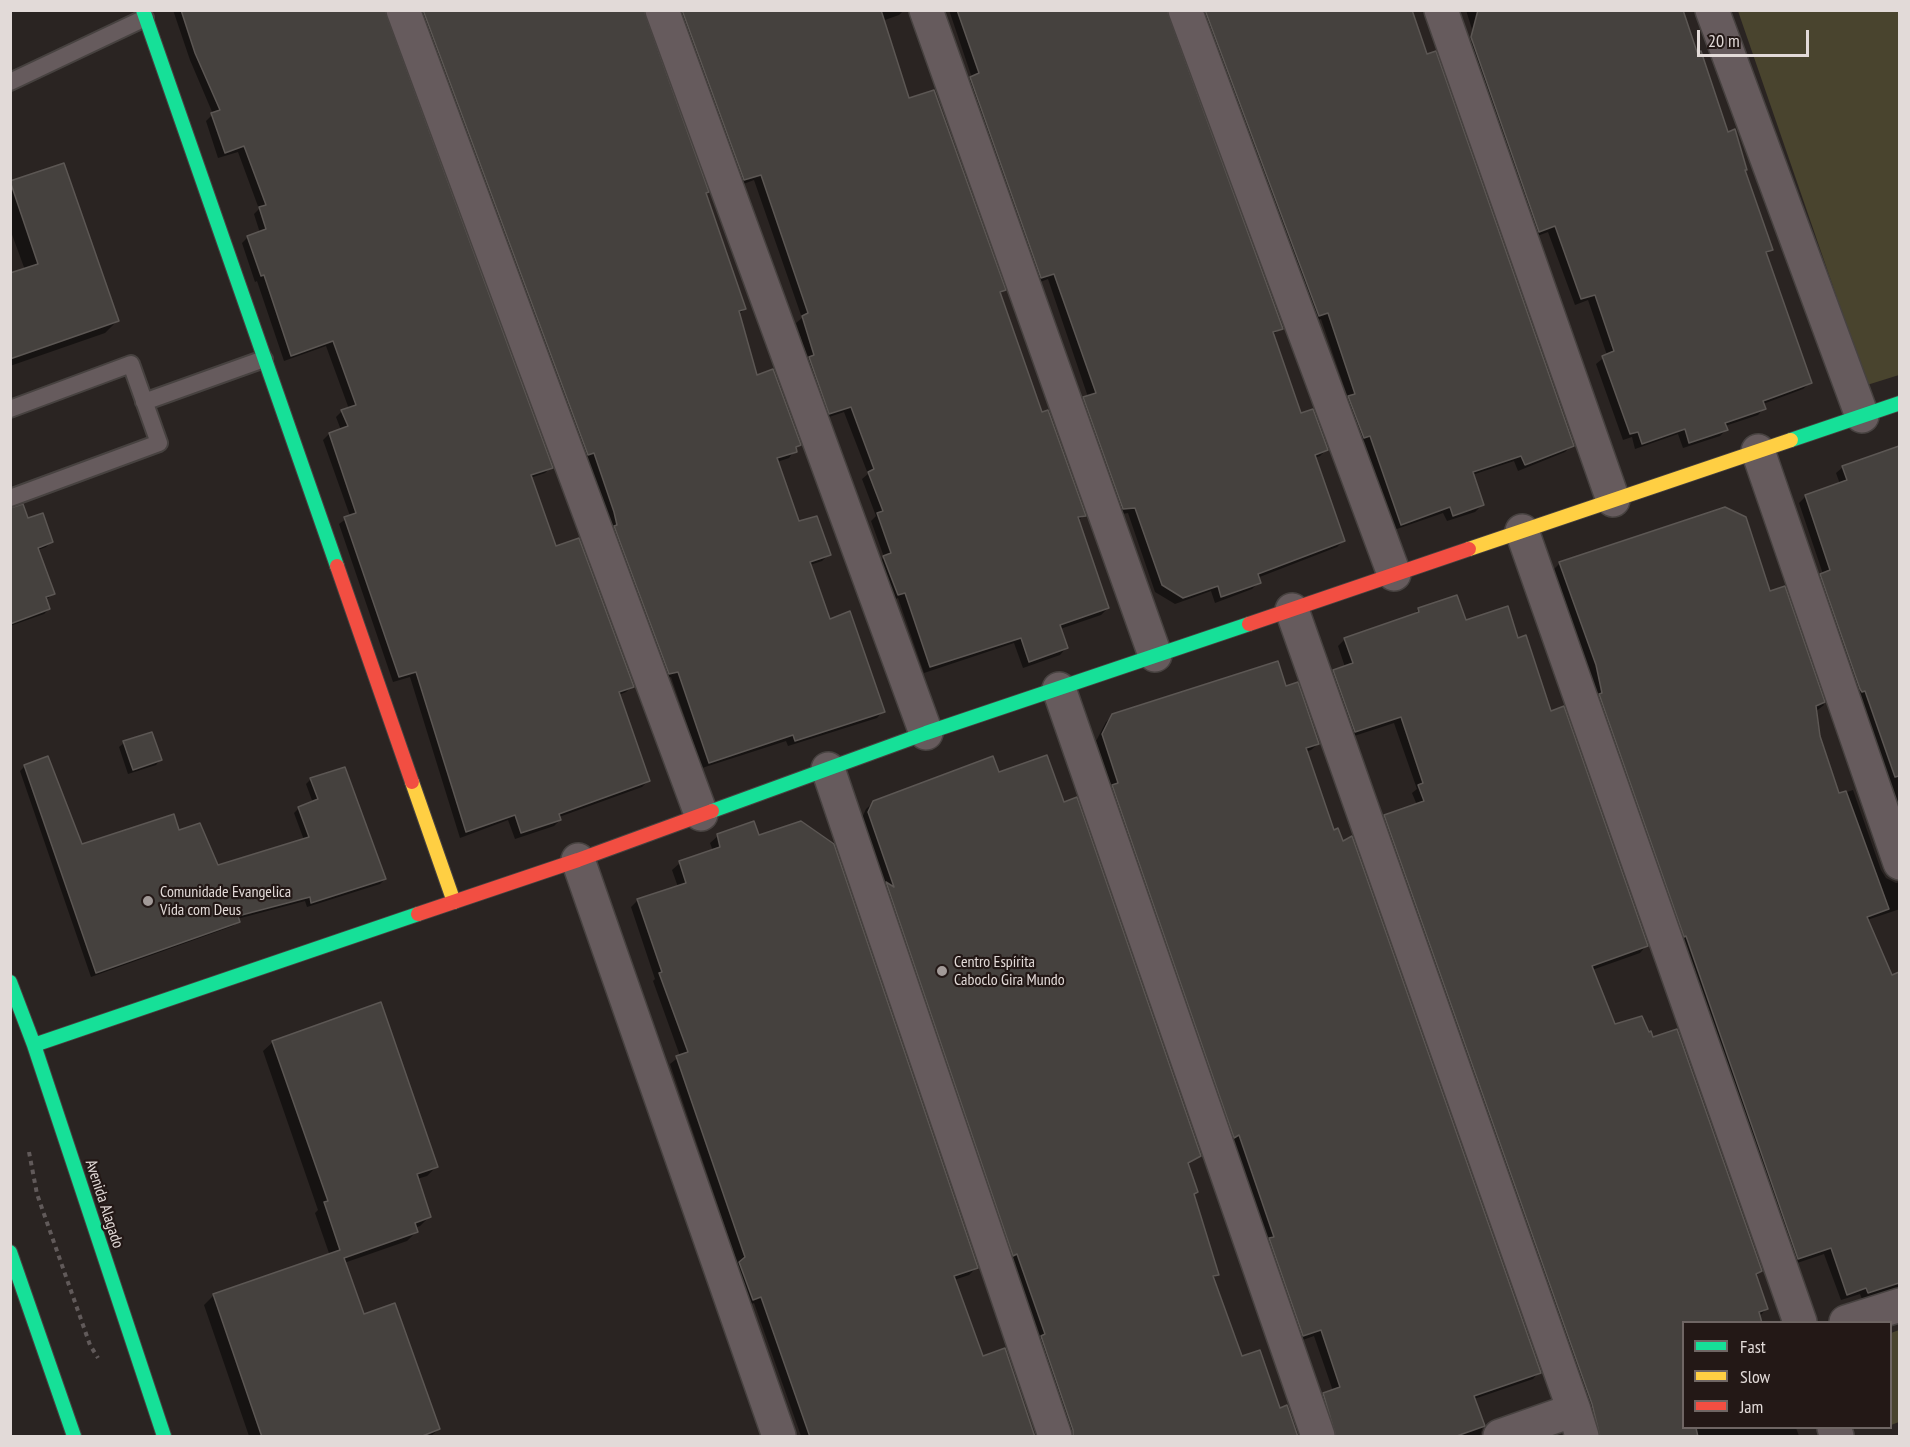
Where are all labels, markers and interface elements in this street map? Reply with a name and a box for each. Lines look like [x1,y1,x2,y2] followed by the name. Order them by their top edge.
[1700,18,1812,56] scale bar
[1708,29,1740,52] text: 20 m
[160,882,291,920] place label: Comunidade Evangelica Vida com Deus
[141,894,155,908] marker: Comunidade Evangelica Vida com Deus
[954,952,1065,990] place label: Centro Espírita Caboclo Gira Mundo
[935,964,949,978] marker: Centro Espírita Caboclo Gira Mundo
[81,1157,127,1251] street label: Avenida Alagado
[1682,1321,1892,1429] legend
[1740,1335,1766,1358] text: Fast
[1740,1365,1770,1388] text: Slow
[1740,1395,1763,1418] text: Jam

